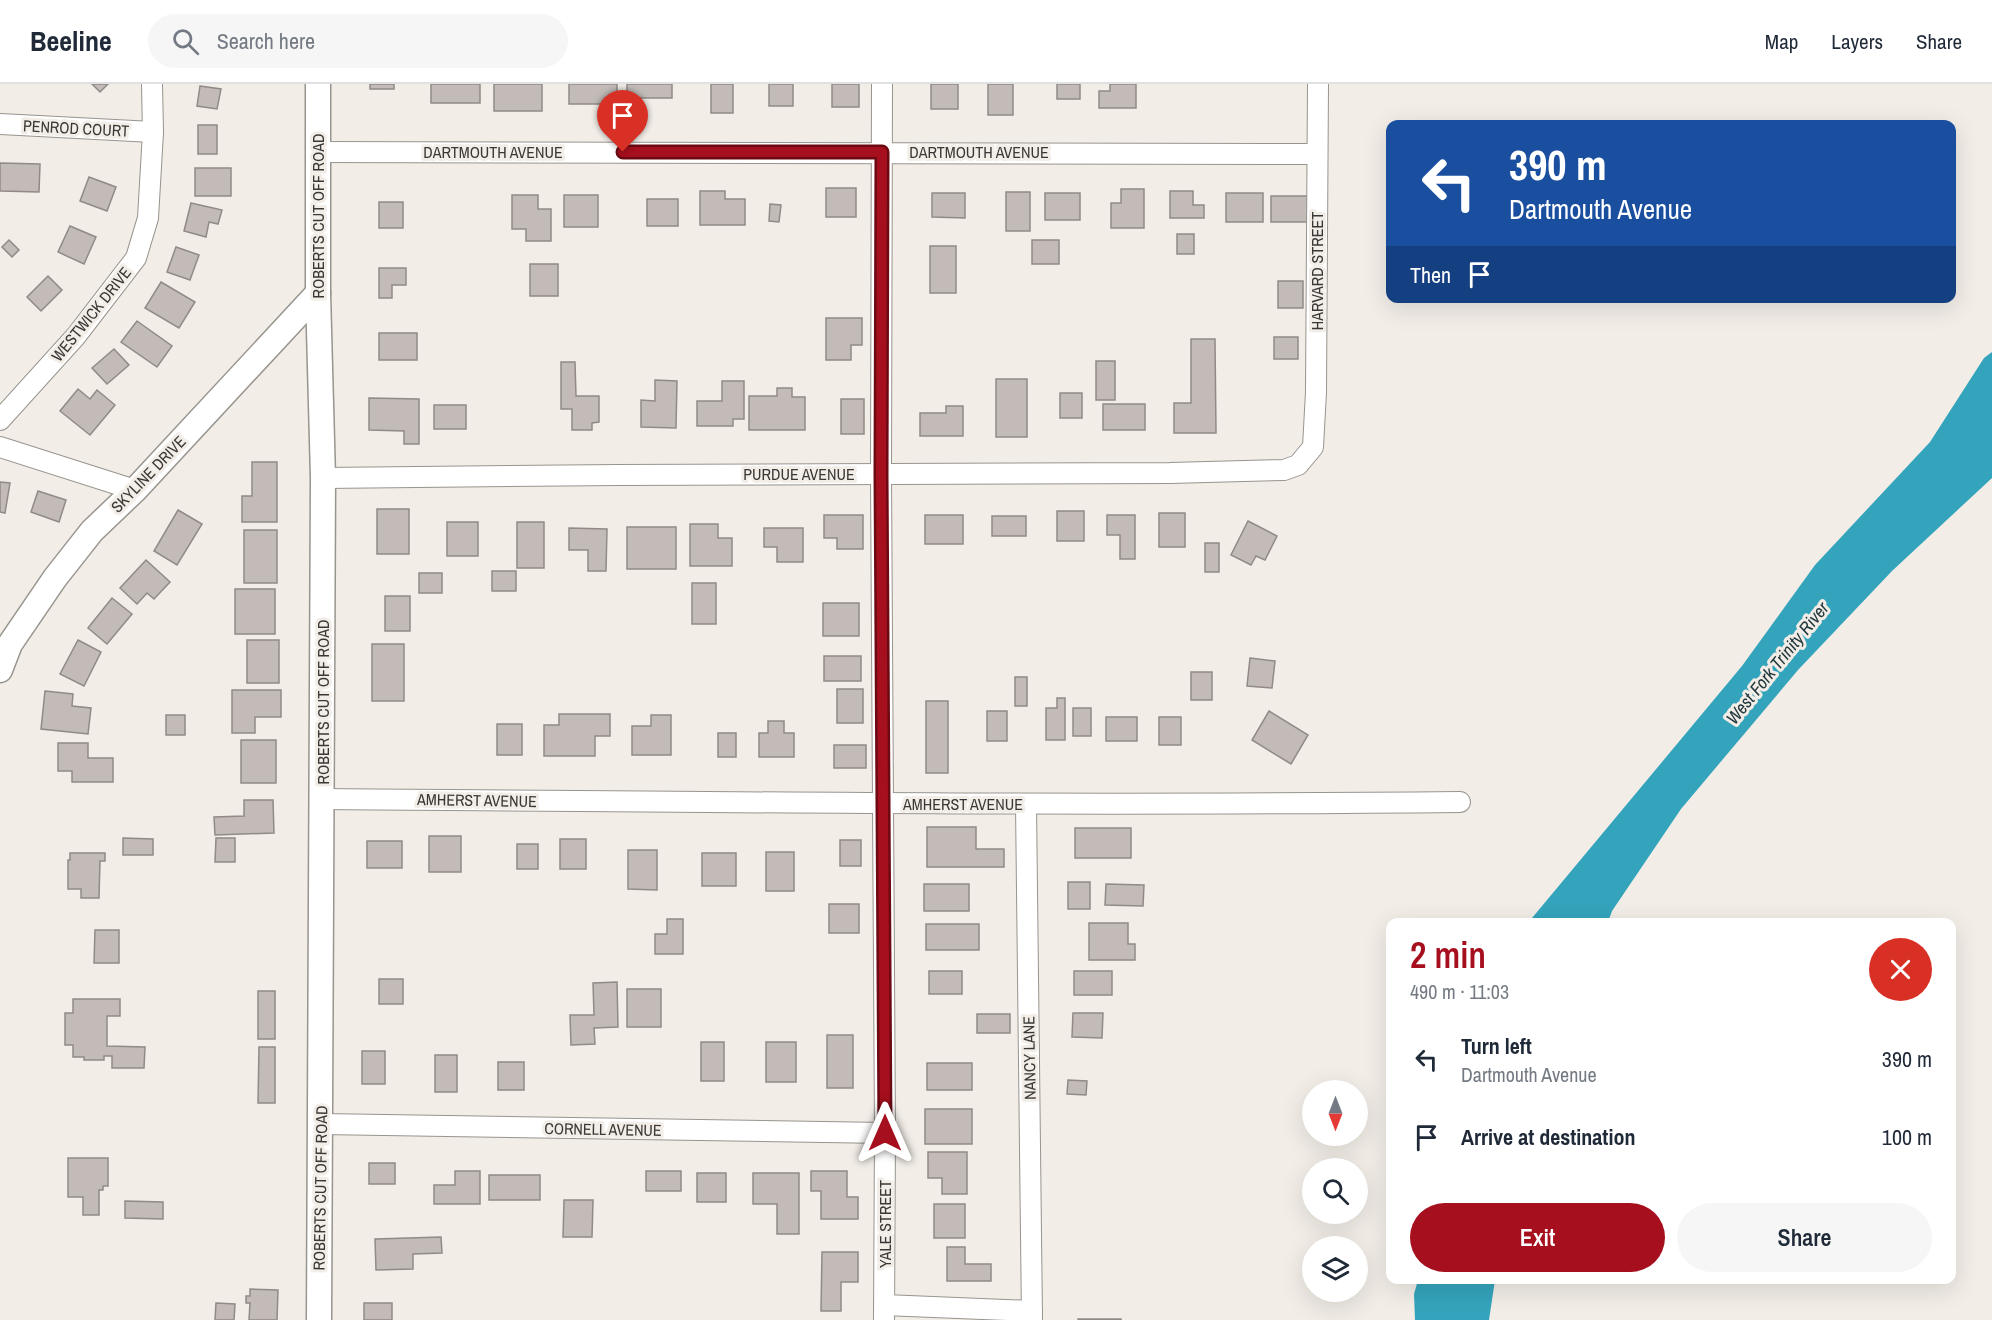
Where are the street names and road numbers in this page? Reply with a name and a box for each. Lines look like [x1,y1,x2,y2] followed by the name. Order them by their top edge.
[22,114,130,142] street label: PENROD COURT
[307,133,329,299] street label: ROBERTS CUT OFF ROAD
[423,141,563,163] street label: DARTMOUTH AVENUE
[909,141,1049,163] street label: DARTMOUTH AVENUE
[1306,212,1328,330] street label: HARVARD STREET
[46,262,136,366] street label: WESTWICK DRIVE
[106,431,190,517] street label: SKYLINE DRIVE
[743,463,855,485] street label: PURDUE AVENUE
[312,619,334,785] street label: ROBERTS CUT OFF ROAD
[416,788,537,812] street label: AMHERST AVENUE
[902,793,1023,815] street label: AMHERST AVENUE
[1017,1016,1041,1100] street label: NANCY LANE
[308,1105,332,1271] street label: ROBERTS CUT OFF ROAD
[544,1117,662,1141] street label: CORNELL AVENUE
[874,1180,896,1268] street label: YALE STREET

